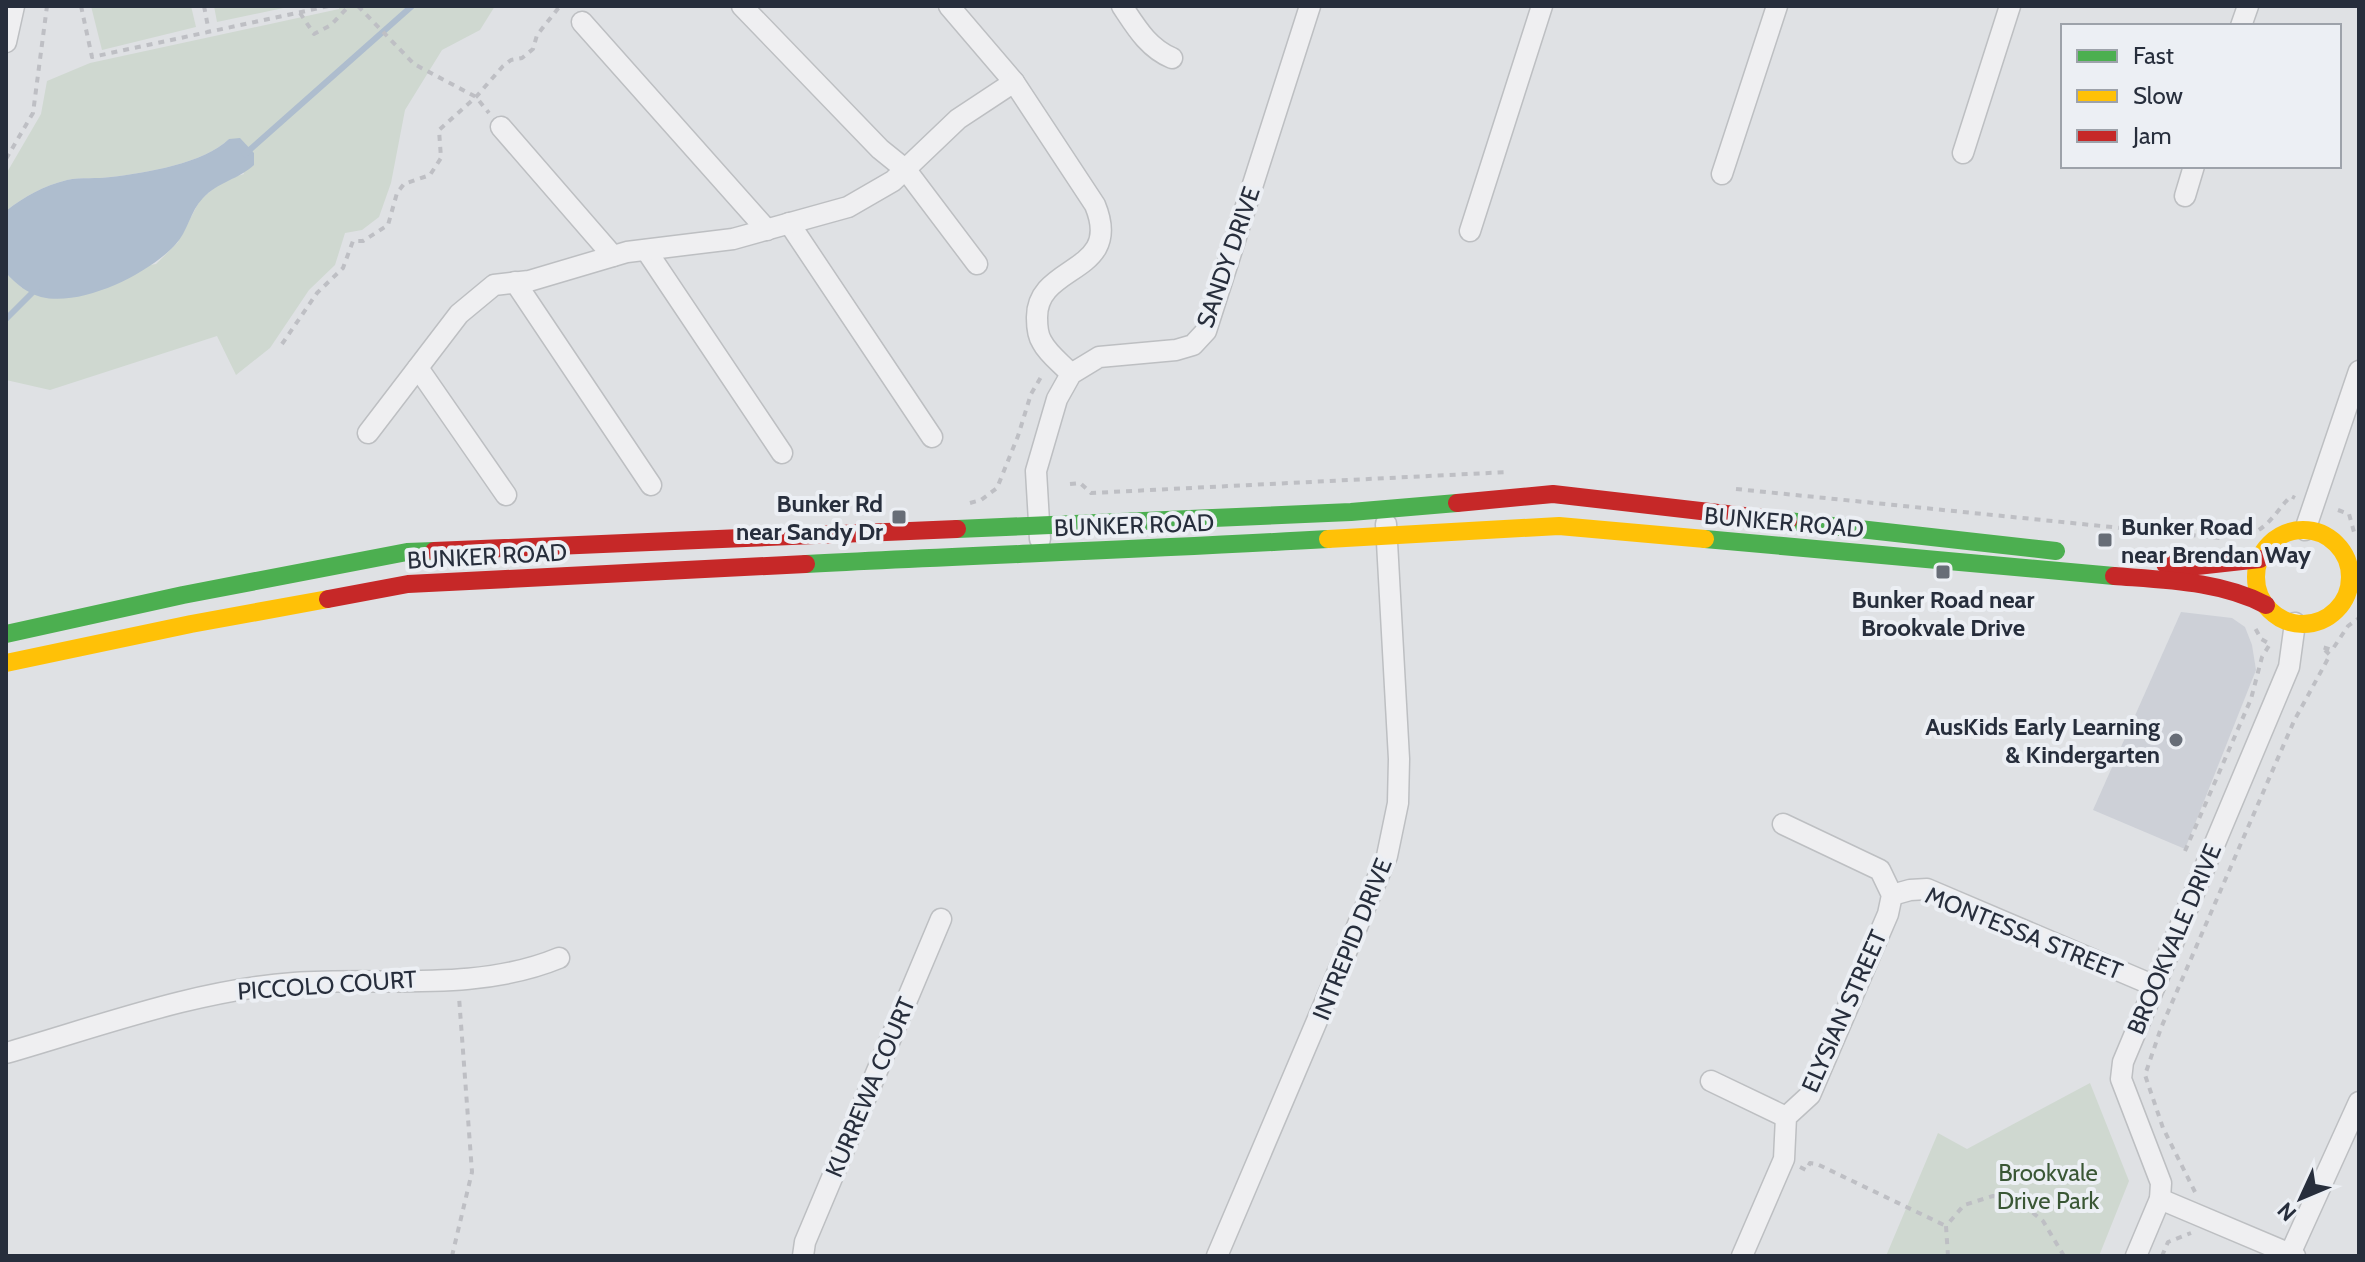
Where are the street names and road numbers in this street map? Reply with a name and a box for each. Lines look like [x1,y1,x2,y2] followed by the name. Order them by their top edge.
[1190,183,1266,331] street label: SANDY DRIVE
[1703,501,1865,543] street label: BUNKER ROAD
[1053,508,1215,542] street label: BUNKER ROAD
[406,537,568,575] street label: BUNKER ROAD
[2121,839,2227,1039] street label: BROOKVALE DRIVE
[1306,854,1398,1024] street label: INTREPID DRIVE
[1921,880,2127,986] street label: MONTESSA STREET
[1795,925,1893,1097] street label: ELYSIAN STREET
[236,964,418,1006] street label: PICCOLO COURT
[819,993,921,1181] street label: KURREWA COURT

